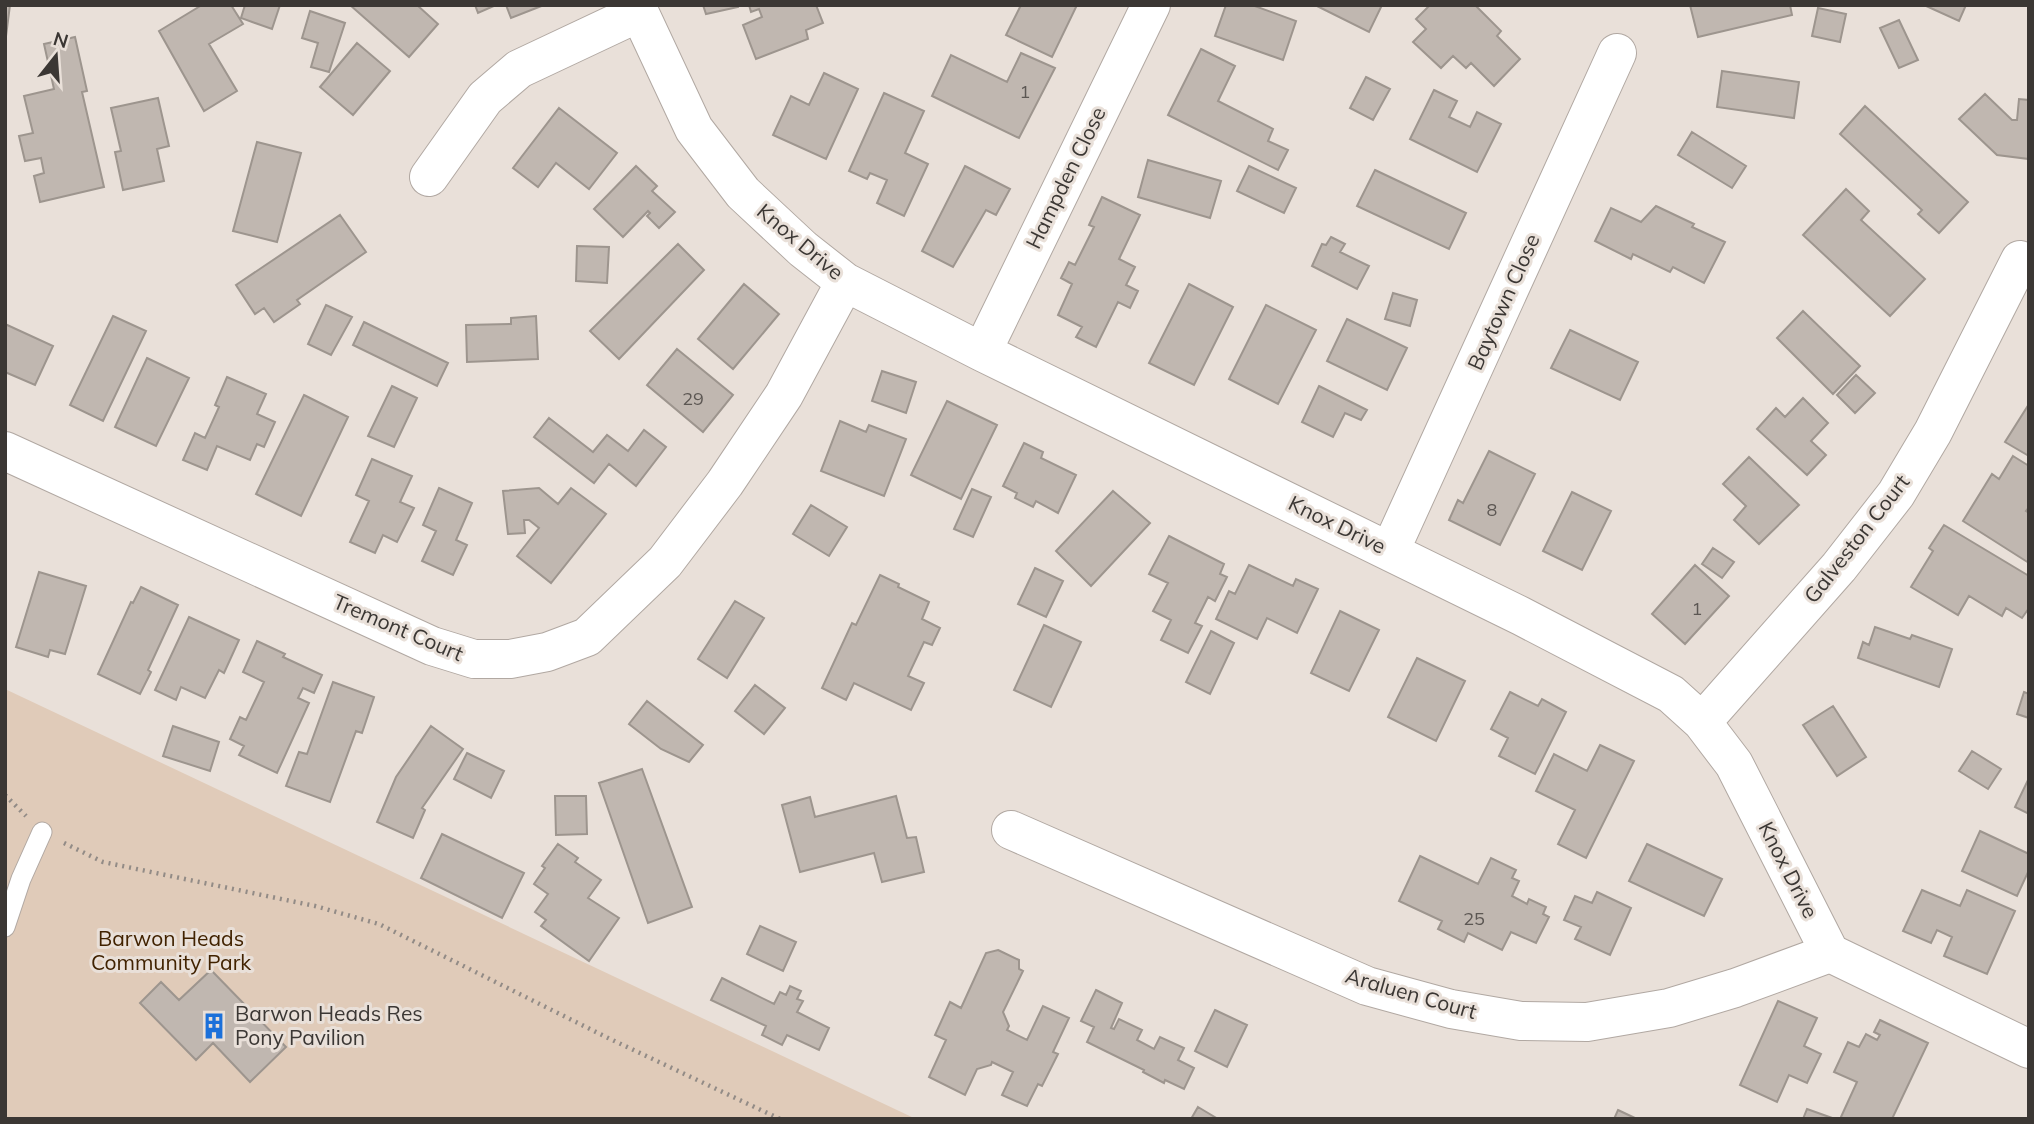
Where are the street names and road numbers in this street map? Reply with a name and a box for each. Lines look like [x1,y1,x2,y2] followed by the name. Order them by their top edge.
[1020,102,1111,253] street label: Hampden Close
[752,198,849,285] street label: Knox Drive
[1461,229,1545,374] street label: Baytown Close
[1798,469,1914,608] street label: Galveston Court
[1285,489,1390,559] street label: Knox Drive
[329,588,467,666] street label: Tremont Court
[1754,817,1824,922] street label: Knox Drive
[1343,962,1480,1024] street label: Araluen Court

